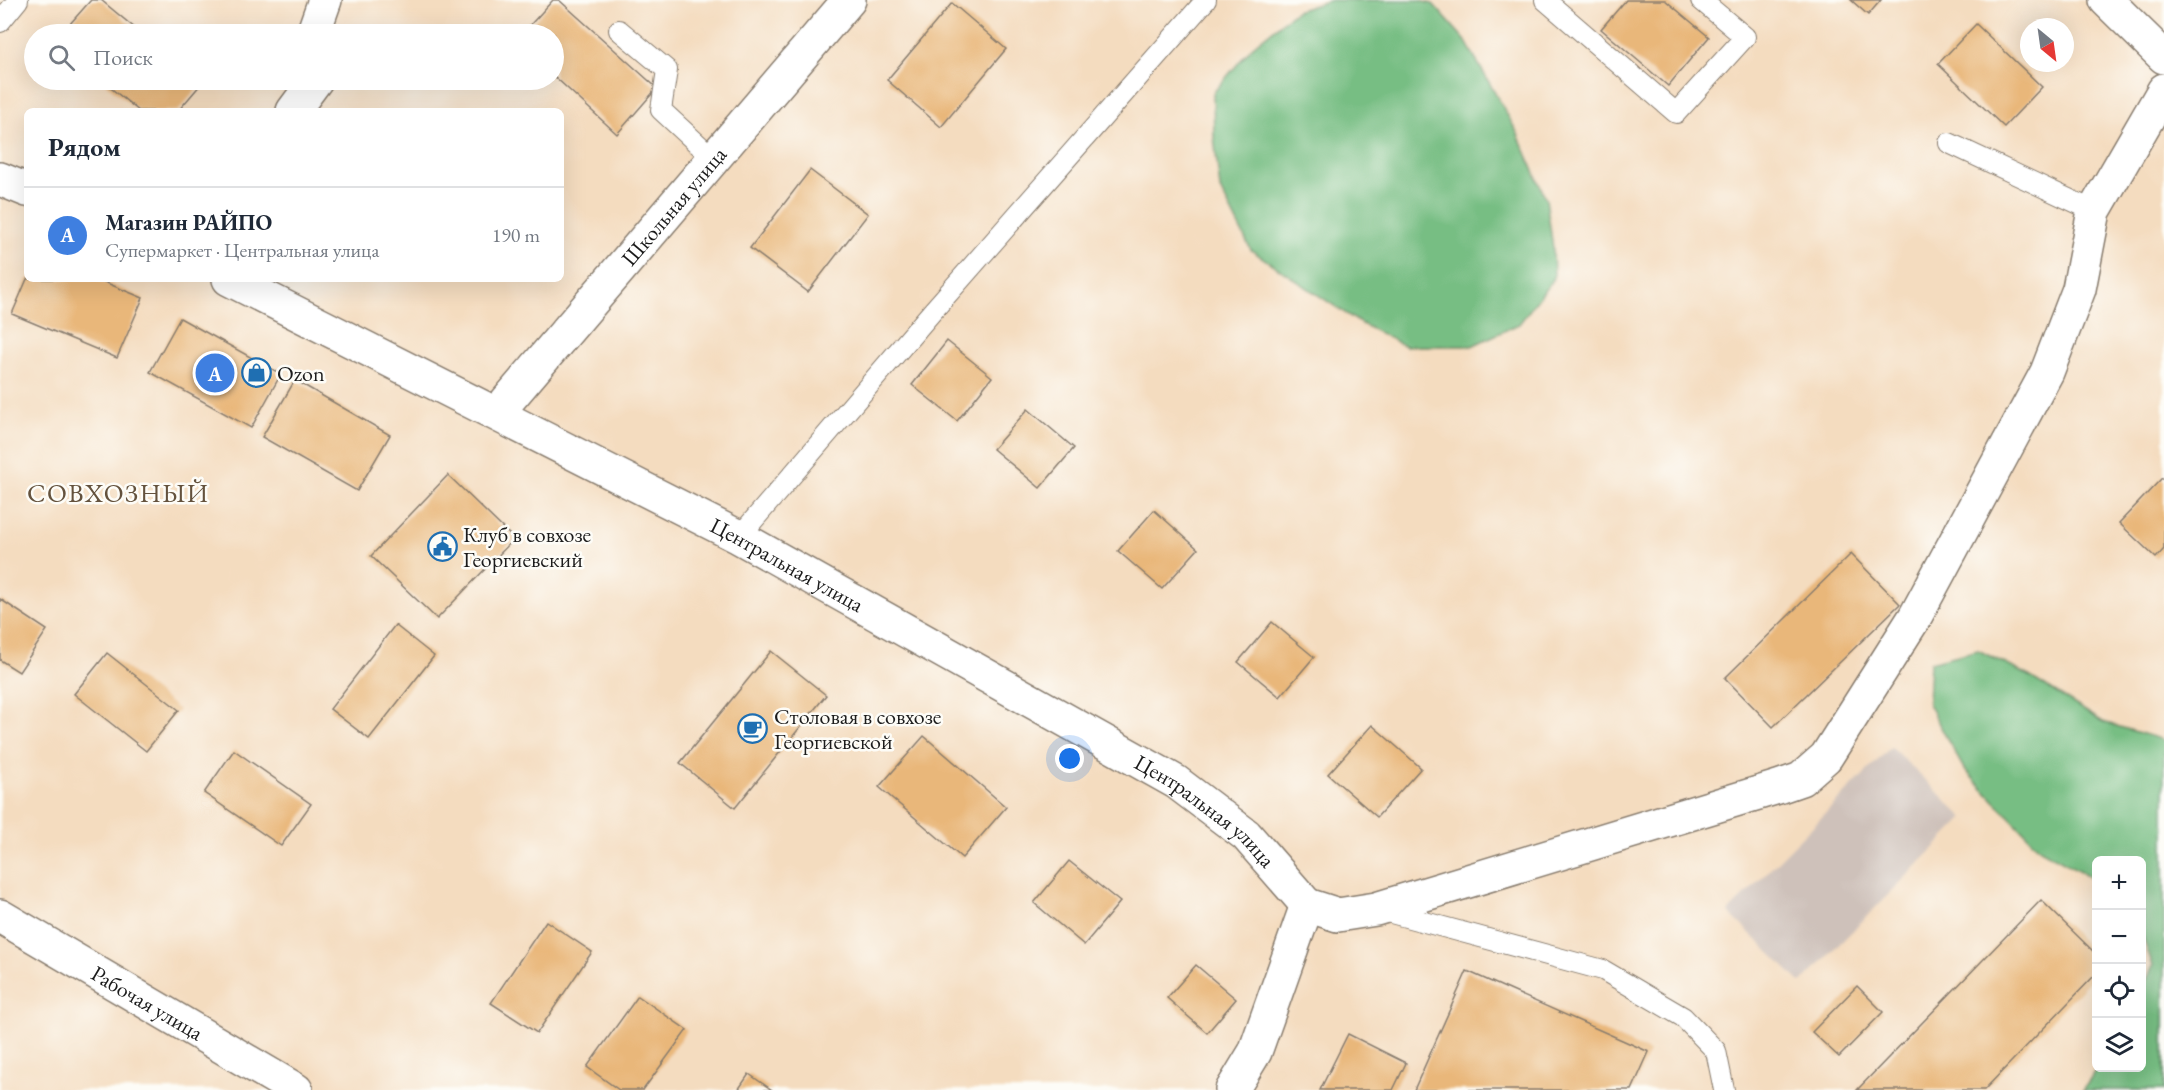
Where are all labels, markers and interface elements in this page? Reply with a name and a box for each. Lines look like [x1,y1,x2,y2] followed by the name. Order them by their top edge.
[2020,18,2074,72] north arrow
[24,24,564,90] search box
[45,41,78,74] icon: search
[93,43,153,72] text: Поиск
[48,130,121,164] text: Рядом
[615,140,733,272] street label: Школьная улица
[105,208,272,237] text: Магазин РАЙПО
[60,222,75,248] text: A
[492,222,540,248] text: 190 m
[105,237,379,263] text: Супермаркет · Центральная улица
[196,350,234,395] pin: A
[240,357,272,389] shop icon: Ozon
[277,359,325,388] place label: Ozon
[27,476,209,510] district label: СОВХОЗНЫЙ
[705,511,869,619] street label: Центральная улица
[463,520,592,574] place label: Клуб в совхозе Георгиевский
[426,531,458,563] public building icon: Клуб в совхозе Георгиевский
[774,702,942,756] place label: Столовая в совхозе Георгиевской
[737,713,769,745] cafe icon: Столовая в совхозе Георгиевской
[1055,744,1084,773] your location
[1129,748,1282,874] street label: Центральная улица
[2092,856,2146,1072] map controls
[2092,856,2146,910] button: +
[2092,910,2146,964] button: −
[86,959,209,1047] street label: Рабочая улица
[2092,964,2146,1018] button: locate
[2092,1018,2146,1072] button: layers

